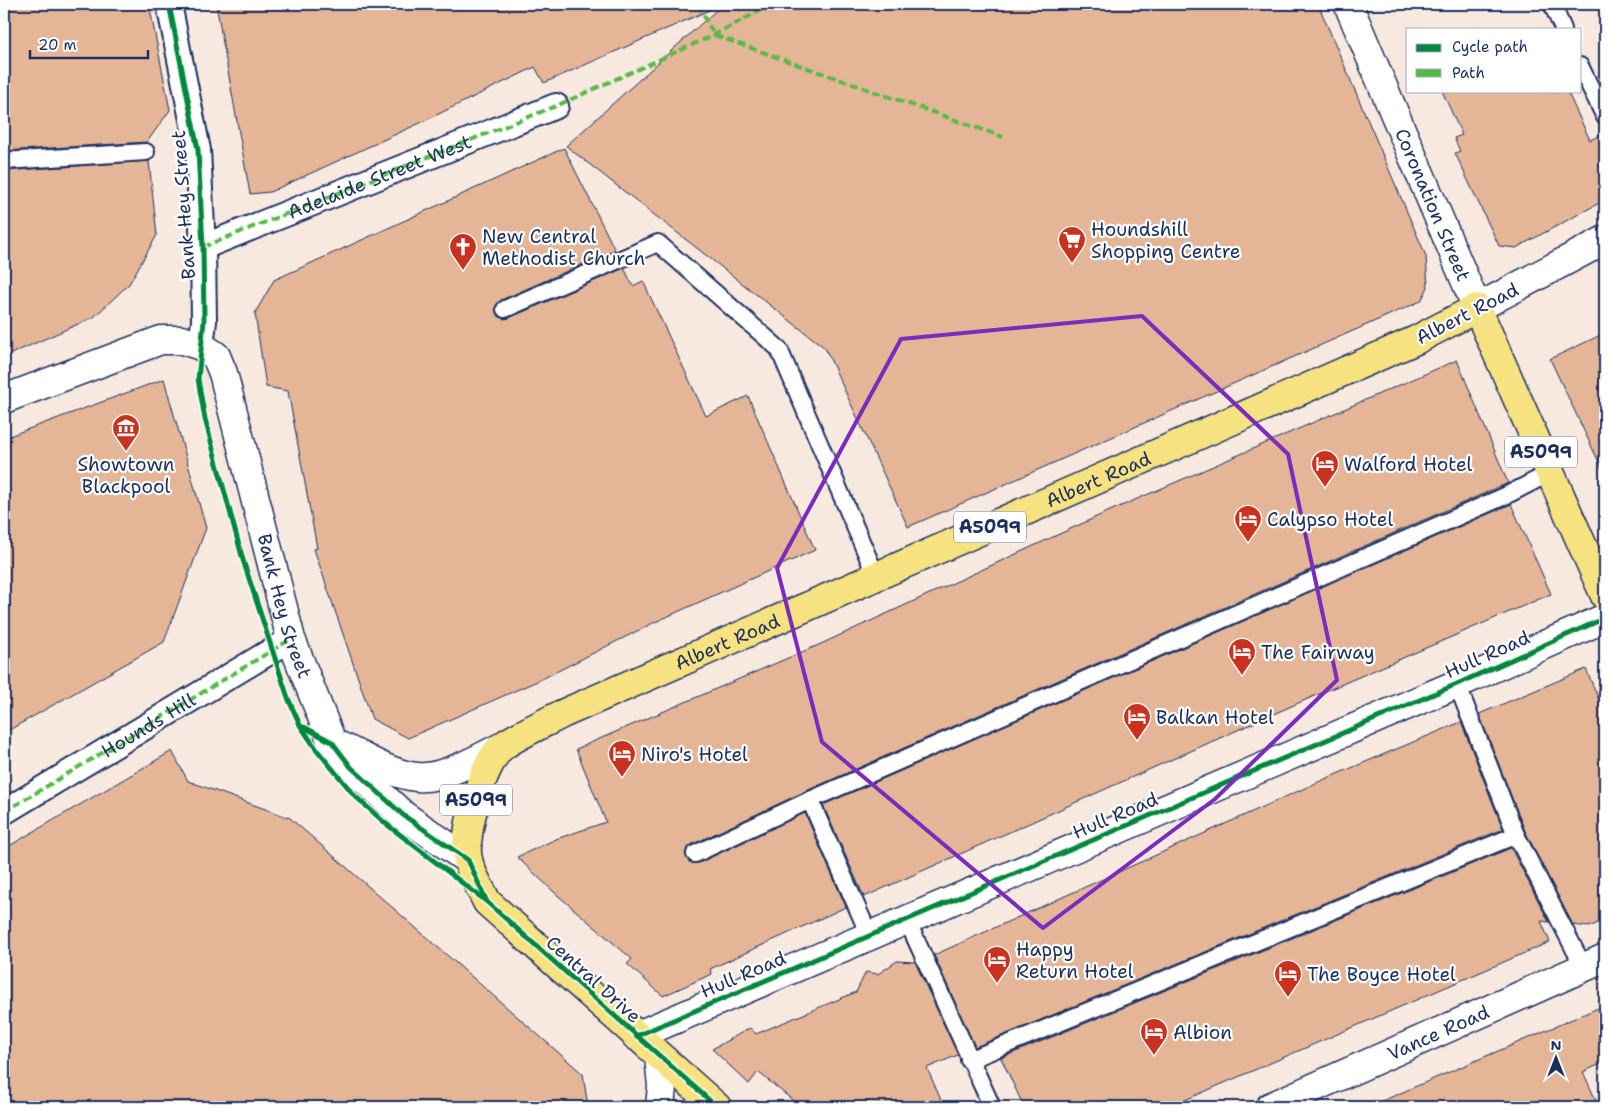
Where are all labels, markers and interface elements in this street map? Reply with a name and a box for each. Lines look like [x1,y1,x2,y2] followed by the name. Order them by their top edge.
[30,28,148,60] scale bar
[1406,28,1582,92] legend
[38,35,77,55] text: 20 m
[1452,37,1528,57] text: Cycle path
[1452,63,1485,83] text: Path
[1389,125,1476,285] street label: Coronation Street
[284,129,475,225] street label: Adelaide Street West
[166,130,201,280] street label: Bank Hey Street
[1091,217,1241,264] place label: Houndshill Shopping Centre
[482,224,645,271] place label: New Central Methodist Church
[1057,225,1087,264] supermarket icon: Houndshill Shopping Centre
[448,232,478,271] church icon: New Central Methodist Church
[1412,277,1523,350] street label: Albert Road
[111,413,141,452] museum icon: Showtown Blackpool
[1505,437,1577,468] road number: A5099
[1042,446,1155,514] street label: Albert Road
[1310,449,1340,488] hotel icon: Walford Hotel
[78,452,174,499] place label: Showtown Blackpool
[1344,452,1473,477] place label: Walford Hotel
[1233,504,1263,543] hotel icon: Calypso Hotel
[1267,507,1393,532] place label: Calypso Hotel
[954,512,1026,542] road number: A5099
[252,531,317,682] street label: Bank Hey Street
[671,608,784,676] street label: Albert Road
[1441,625,1534,684] street label: Hull Road
[1227,637,1257,676] hotel icon: The Fairway
[1261,640,1375,665] place label: The Fairway
[96,688,200,764] street label: Hounds Hill
[1122,702,1152,741] hotel icon: Balkan Hotel
[1156,705,1274,730] place label: Balkan Hotel
[607,739,637,778] hotel icon: Niro's Hotel
[641,742,748,767] place label: Niro's Hotel
[440,784,512,816] road number: A5099
[1069,786,1162,845] street label: Hull Road
[541,930,647,1029] street label: Central Drive
[1016,937,1134,984] place label: Happy Return Hotel
[697,945,790,1004] street label: Hull Road
[982,945,1012,984] hotel icon: Happy Return Hotel
[1273,959,1303,998] hotel icon: The Boyce Hotel
[1307,962,1456,987] place label: The Boyce Hotel
[1384,999,1493,1066] street label: Vance Road
[1139,1017,1169,1056] hotel icon: Albion
[1173,1020,1232,1045] place label: Albion
[1532,1034,1582,1084] north arrow
[1550,1036,1562,1054] text: N

